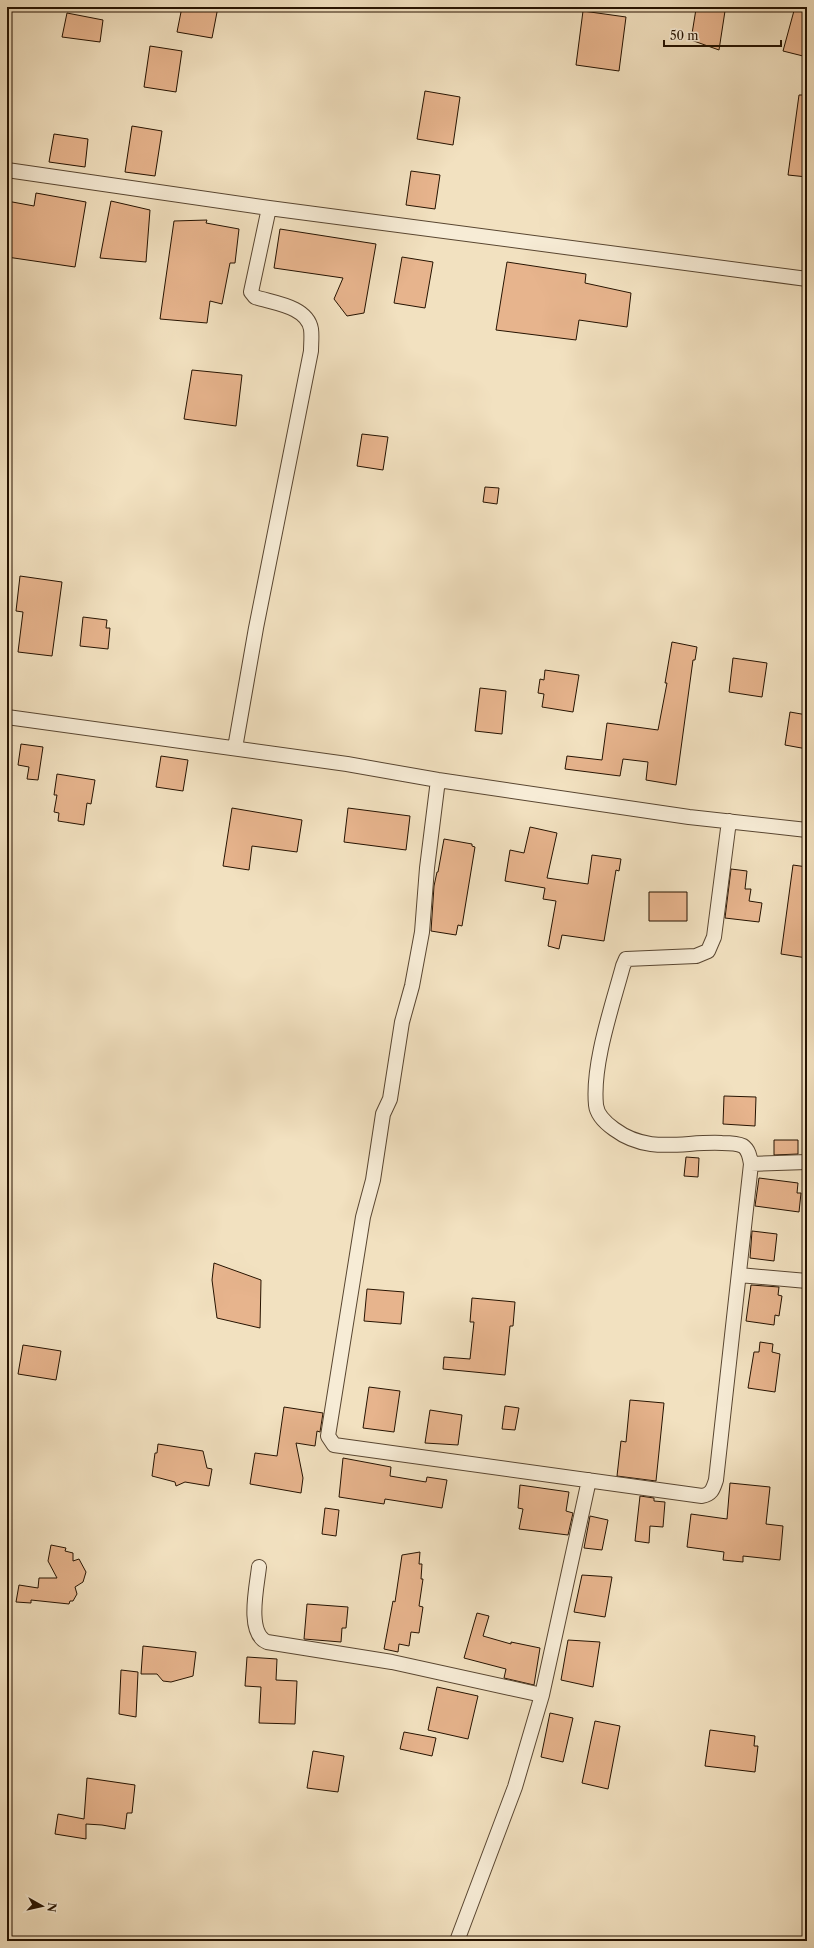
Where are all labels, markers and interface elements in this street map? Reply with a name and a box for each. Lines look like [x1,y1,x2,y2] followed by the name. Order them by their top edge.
[664,22,781,48] scale bar
[670,28,699,43] text: 50 m
[22,1886,62,1926] north arrow
[44,1902,59,1914] text: N

